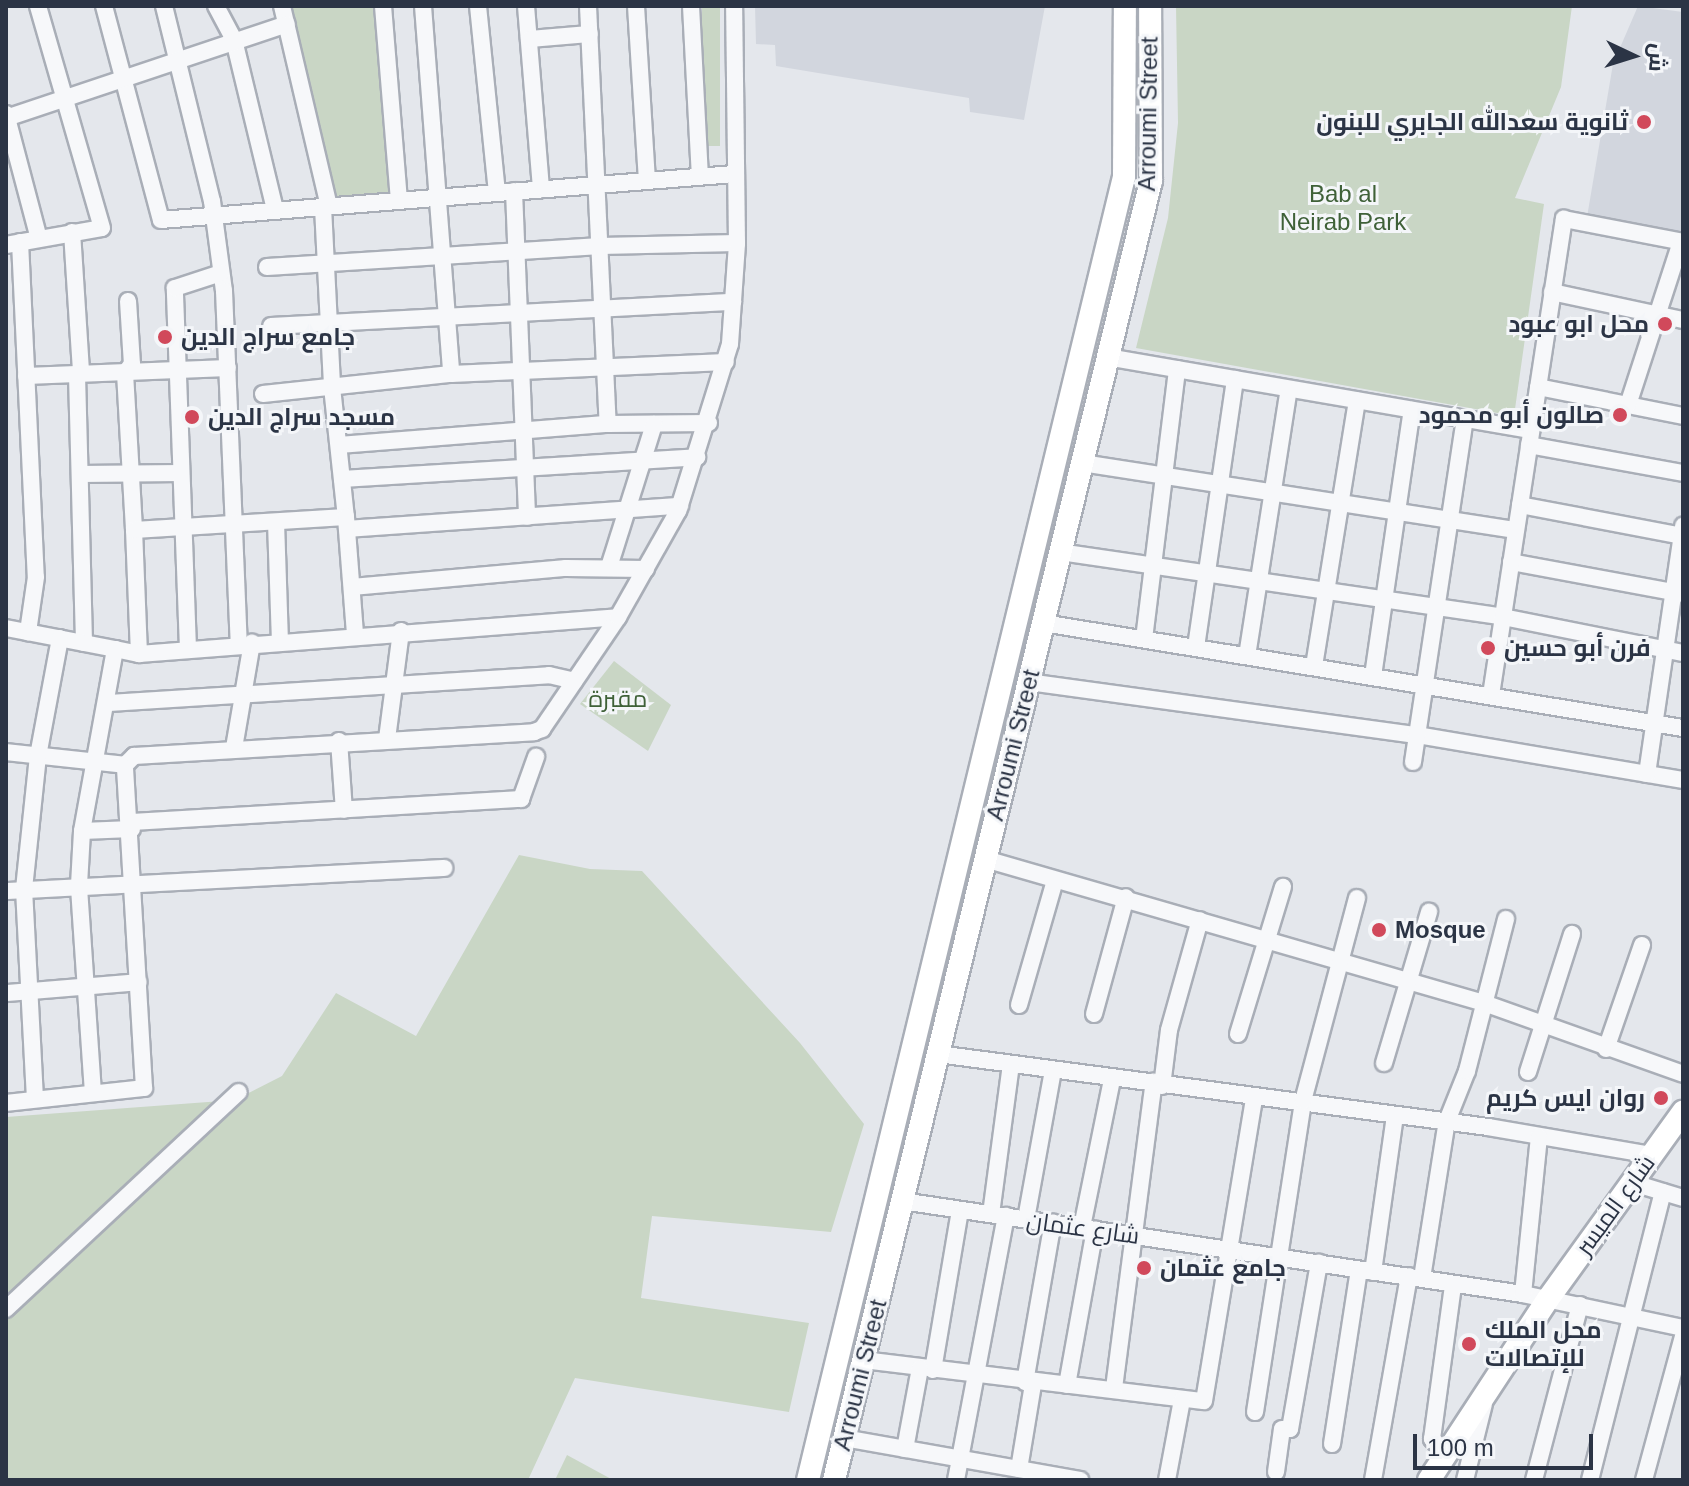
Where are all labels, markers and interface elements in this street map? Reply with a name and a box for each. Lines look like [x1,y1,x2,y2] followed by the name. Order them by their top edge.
[1593,16,1673,96] north arrow
[1132,36,1164,192] street label: Arroumi Street
[1644,43,1671,73] text: ش
[1316,108,1628,136] place label: ثانوية سعدالله الجابري للبنون
[1635,113,1653,131] marker: ثانوية سعدالله الجابري للبنون
[1280,180,1406,236] park label: Bab al Neirab Park
[1508,310,1649,338] place label: محل ابو عبود
[1656,315,1674,333] marker: محل ابو عبود
[181,323,355,351] place label: جامع سراج الدين
[156,328,174,346] marker: جامع سراج الدين
[1419,401,1604,429] place label: صالون أبو محمود
[208,403,395,431] place label: مسجد سراج الدين
[1611,406,1629,424] marker: صالون أبو محمود
[183,408,201,426] marker: مسجد سراج الدين
[1504,634,1651,662] place label: فرن أبو حسين
[1479,639,1497,657] marker: فرن أبو حسين
[980,666,1046,824] street label: Arroumi Street
[588,685,648,713] park label: مقبرة
[1395,916,1486,944] place label: Mosque
[1370,921,1388,939] marker: Mosque
[1486,1084,1645,1112] place label: روان ايس كريم
[1652,1089,1670,1107] marker: روان ايس كريم
[1569,1149,1661,1261] street label: شارع الميسر
[1025,1206,1141,1250] street label: شارع عثمان
[1160,1254,1286,1282] place label: جامع عثمان
[1135,1259,1153,1277] marker: جامع عثمان
[827,1296,893,1454] street label: Arroumi Street
[1485,1316,1602,1372] place label: محل الملك للإتصالات
[1460,1335,1478,1353] marker: محل الملك للإتصالات
[1417,1418,1597,1468] scale bar
[1427,1434,1494,1461] text: 100 m

